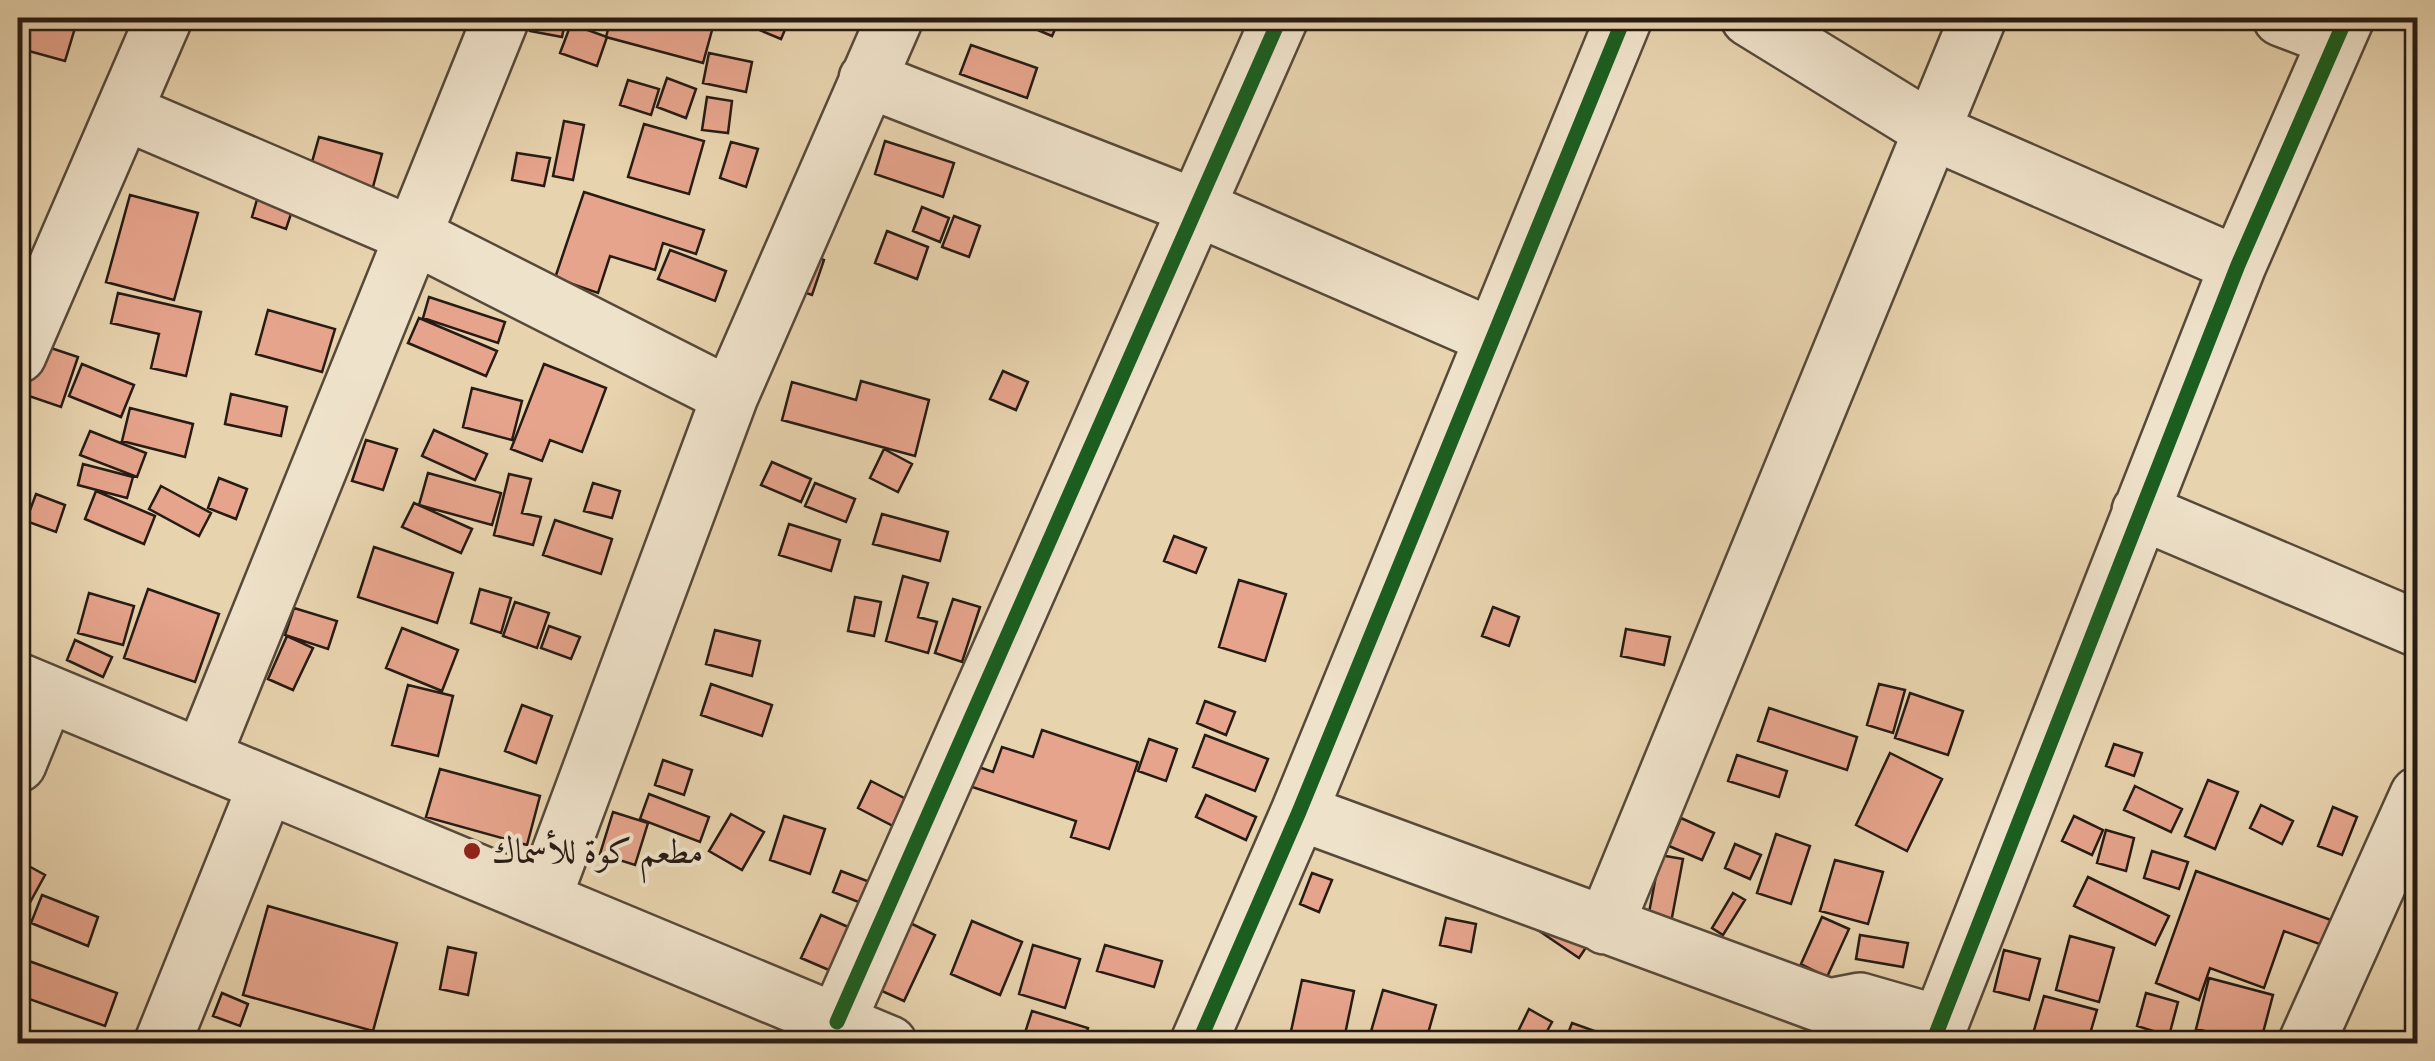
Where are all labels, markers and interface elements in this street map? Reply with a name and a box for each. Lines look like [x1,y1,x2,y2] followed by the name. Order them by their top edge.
[492,829,703,884] place label: مطعم كوة للأسماك
[461,840,483,862] marker: مطعم كوة للأسماك

